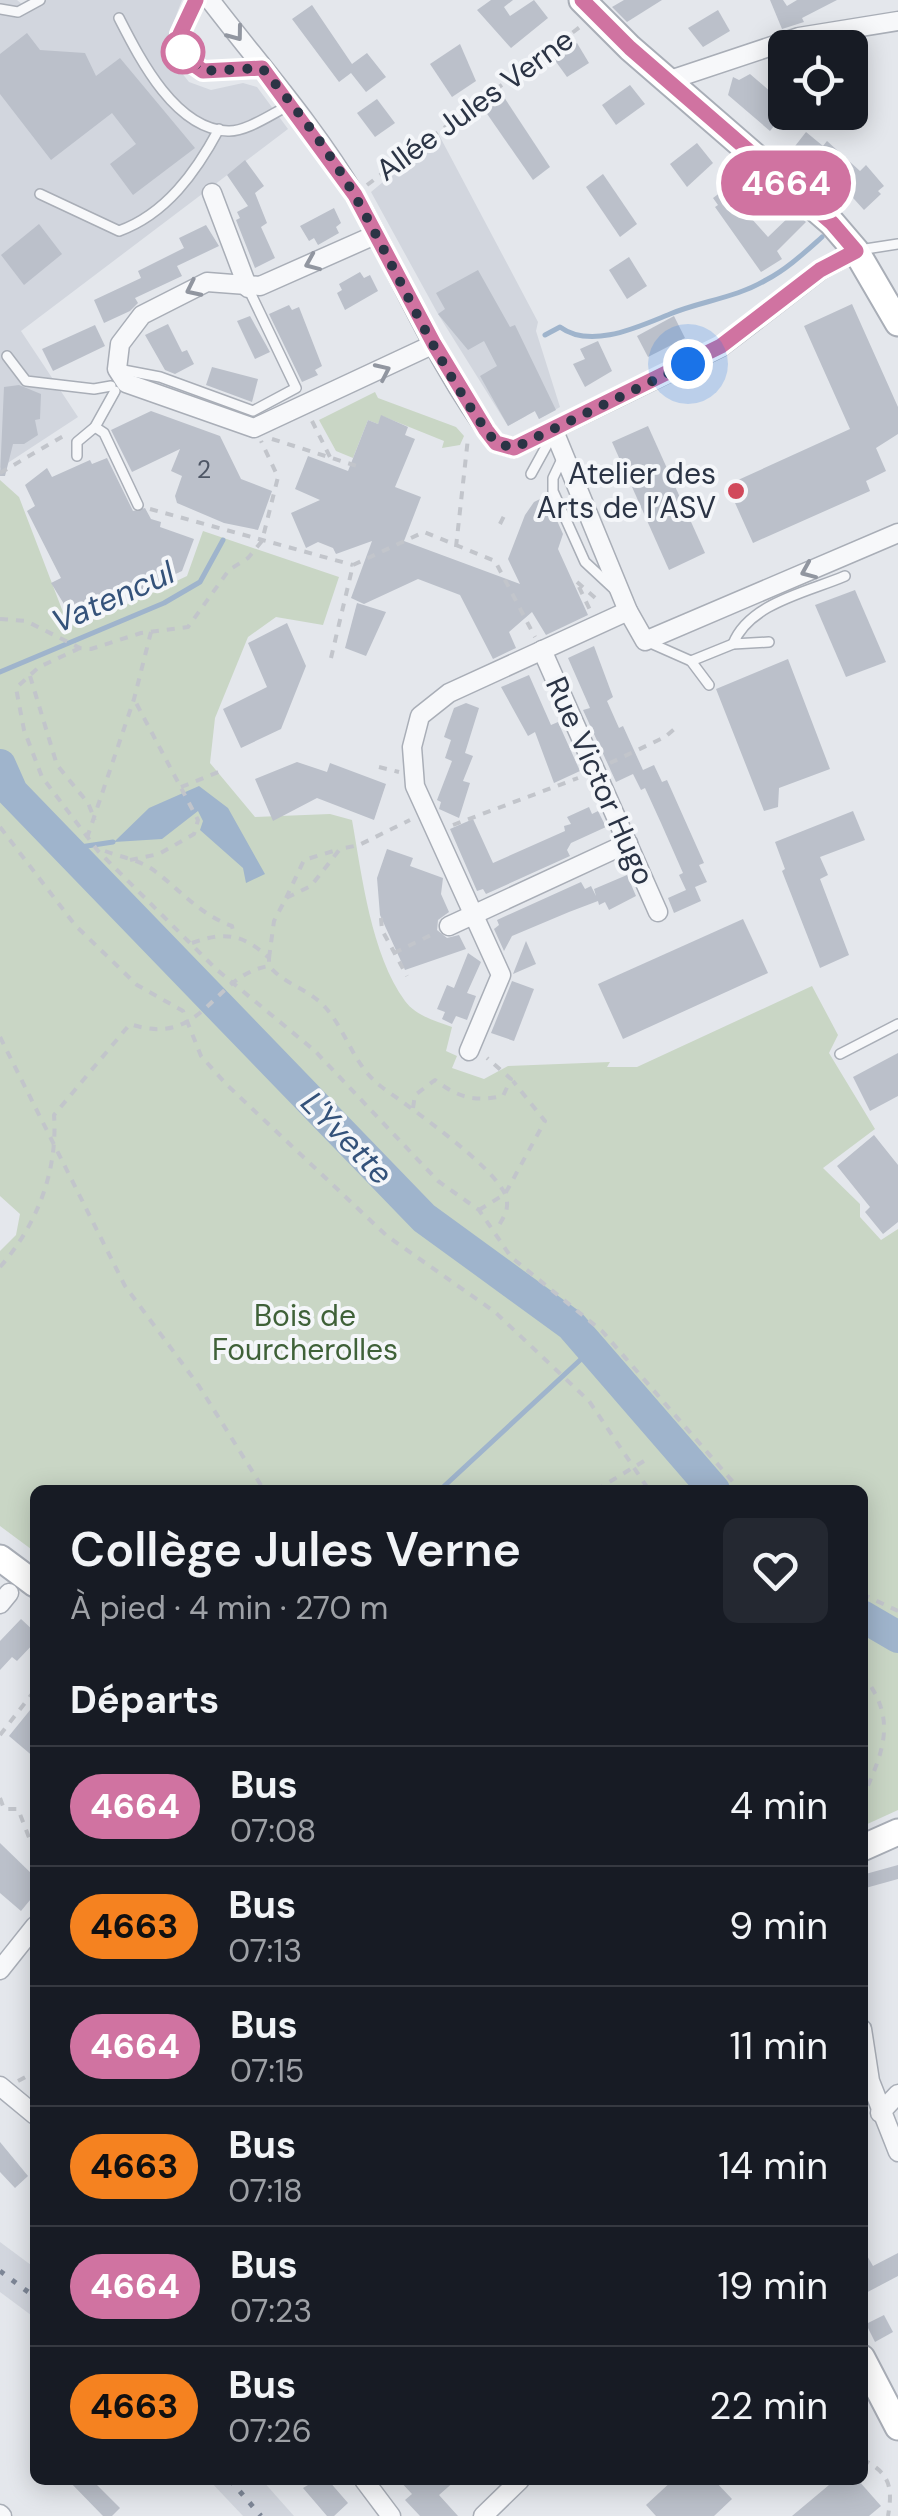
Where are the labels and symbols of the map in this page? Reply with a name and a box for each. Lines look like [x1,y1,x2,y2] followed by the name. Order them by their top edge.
[368,20,581,189] street label: Allée Jules Verne
[225,23,242,41] one-way arrow
[162,31,204,73] unlabelled marker
[716,150,856,216] line badge: 4664
[304,251,322,271] one-way arrow
[185,277,203,297] one-way arrow
[663,339,713,389] your location
[372,364,390,384] one-way arrow
[197,453,211,486] house number: 2
[537,454,716,527] place label: Atelier des Arts de l’ASV
[725,480,747,502] marker: Atelier des Arts de l’ASV
[45,551,182,643] water label: Vatencul
[800,559,818,579] one-way arrow
[537,671,664,891] street label: Rue Victor Hugo
[292,1082,402,1194] water label: L'Yvette
[212,1296,398,1369] park label: Bois de Fourcherolles

